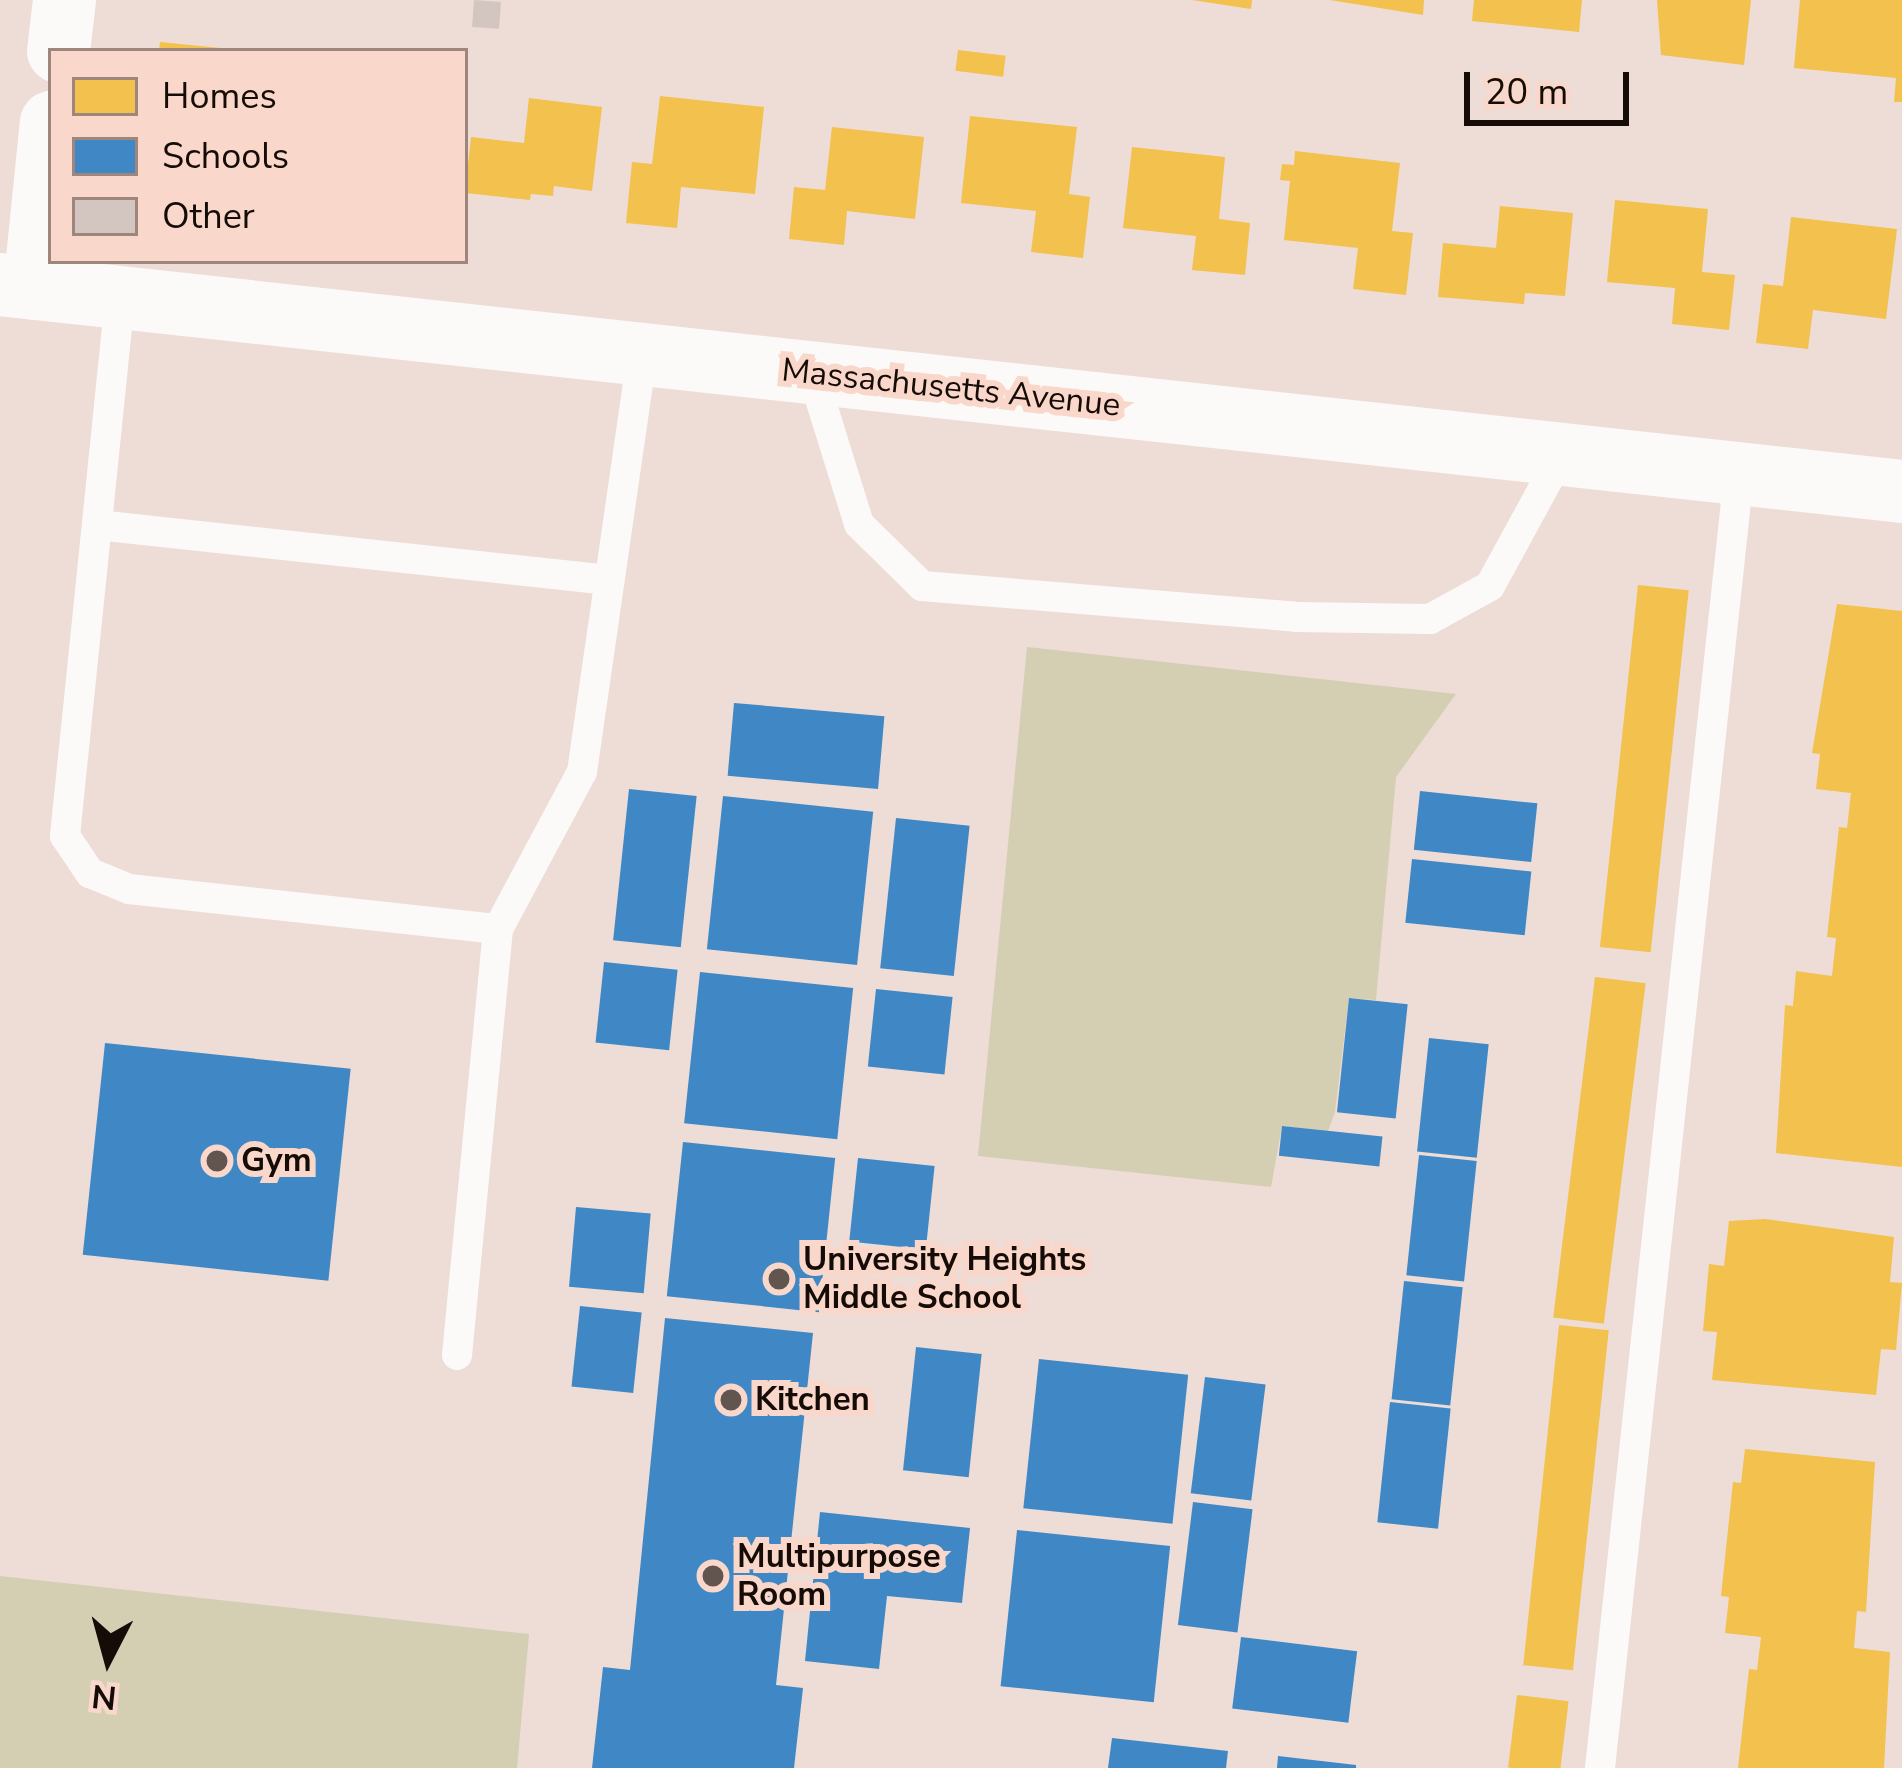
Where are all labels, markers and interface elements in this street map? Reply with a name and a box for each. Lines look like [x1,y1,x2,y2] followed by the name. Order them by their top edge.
[48,48,468,264] legend
[1470,48,1635,122] scale bar
[1485,68,1568,117] text: 20 m
[162,72,277,121] text: Homes
[162,132,289,181] text: Schools
[162,192,255,241] text: Other
[780,351,1122,425] street label: Massachusetts Avenue
[241,1141,312,1181] place label: Gym
[204,1148,230,1174] marker: Gym
[803,1240,1086,1318] place label: University Heights Middle School
[766,1266,792,1292] marker: University Heights Middle School
[755,1380,870,1420] place label: Kitchen
[718,1387,744,1413] marker: Kitchen
[737,1537,941,1615] place label: Multipurpose Room
[700,1563,726,1589] marker: Multipurpose Room
[48,1600,168,1720] north arrow
[90,1673,119,1720] text: N

